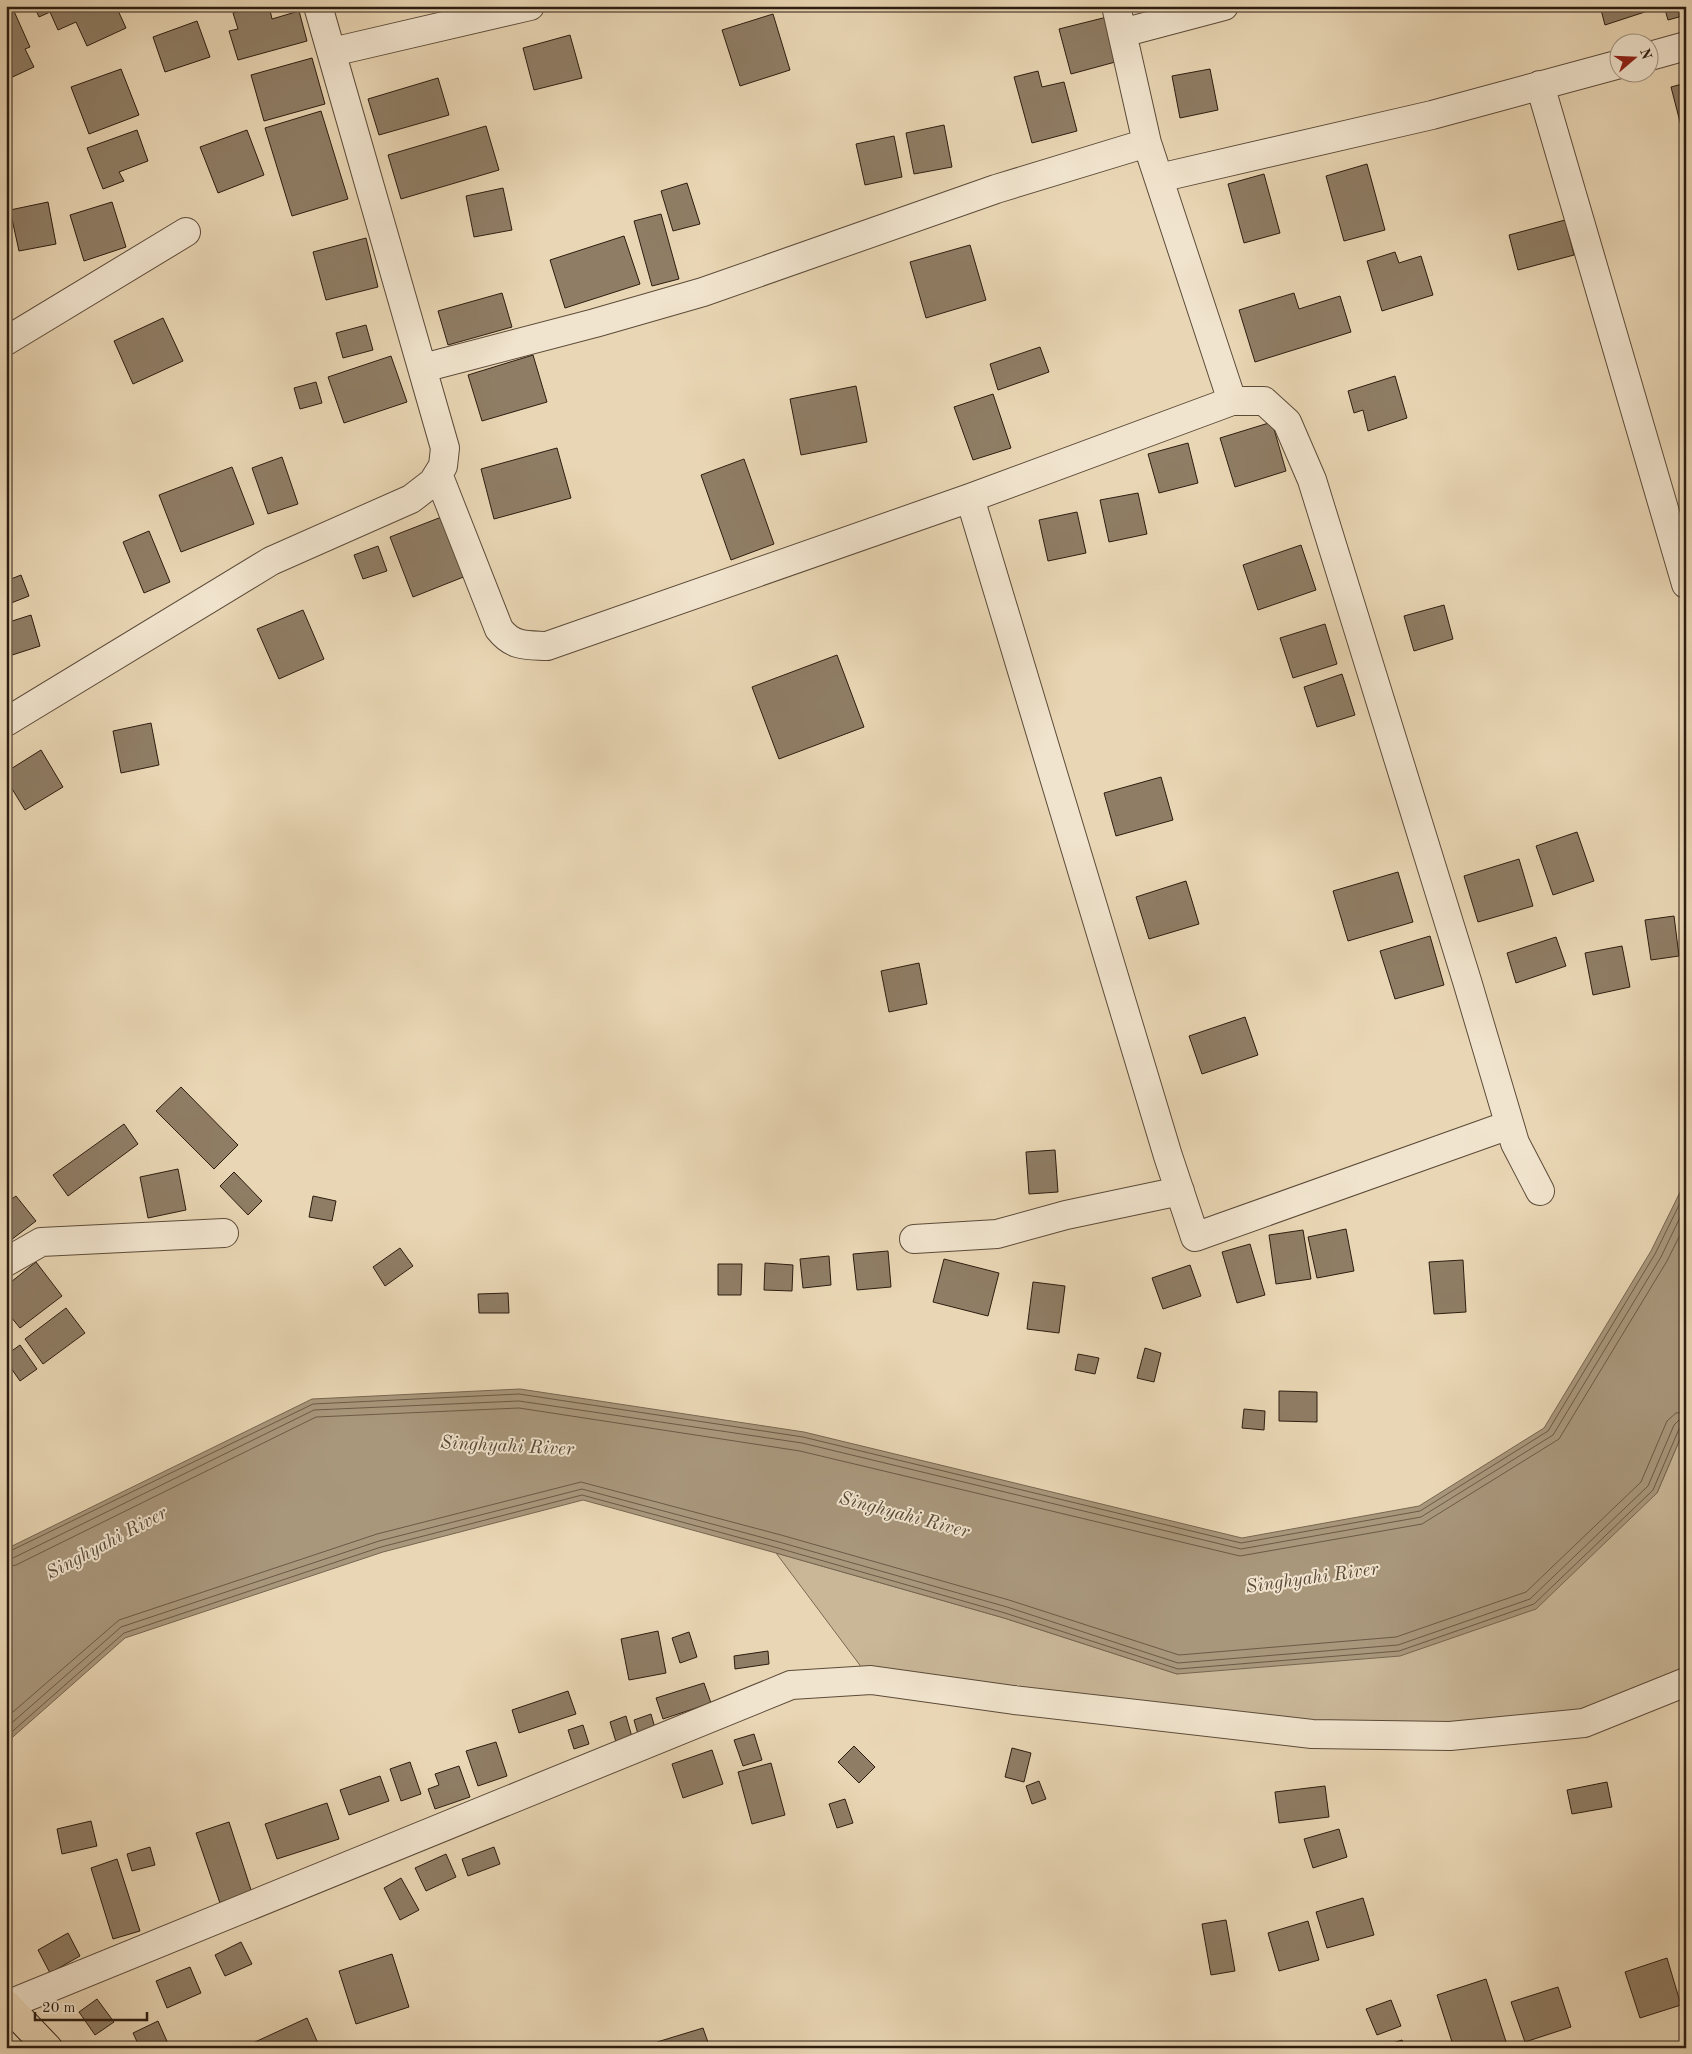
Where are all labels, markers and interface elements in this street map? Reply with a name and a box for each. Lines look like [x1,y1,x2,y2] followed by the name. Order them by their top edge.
[1610,32,1660,82] north arrow
[1637,47,1654,62] text: N
[440,1434,575,1460] water label: Singhyahi River
[837,1489,972,1543] water label: Singhyahi River
[43,1504,171,1584] water label: Singhyahi River
[1244,1560,1381,1598] water label: Singhyahi River
[35,1989,148,2021] scale bar
[42,2001,76,2016] text: 20 m

